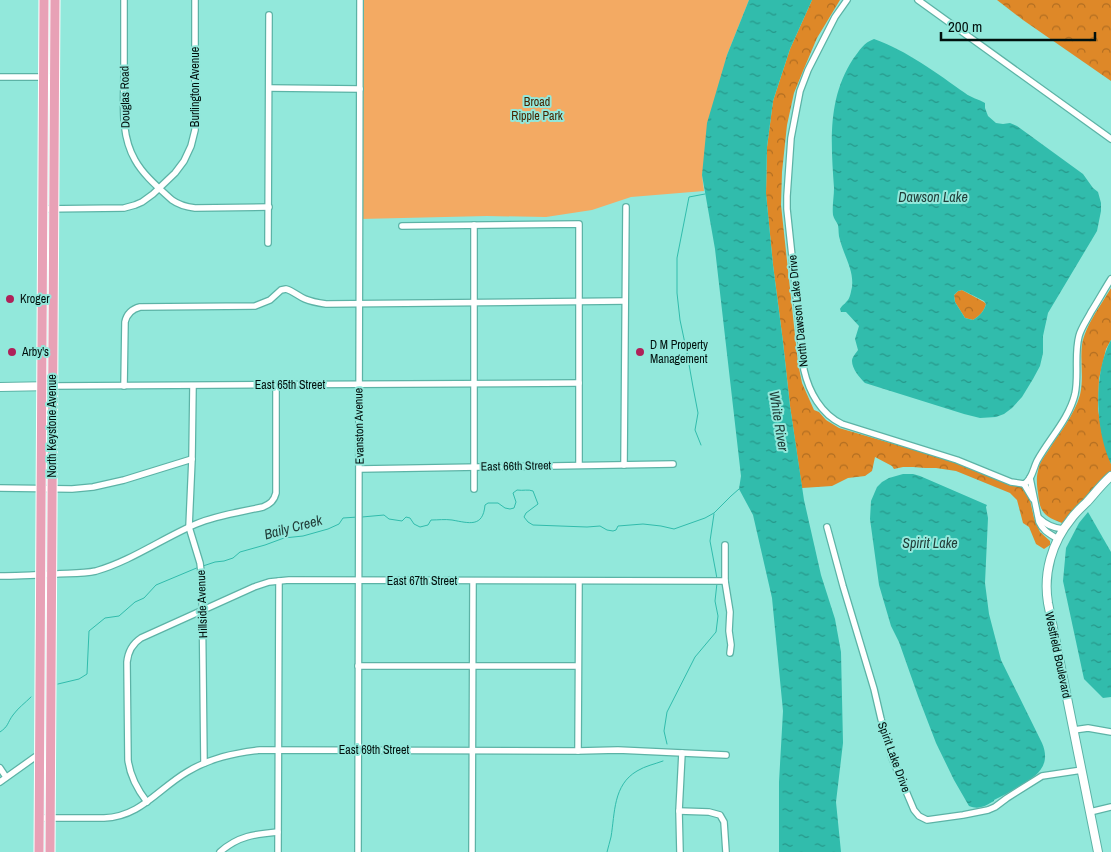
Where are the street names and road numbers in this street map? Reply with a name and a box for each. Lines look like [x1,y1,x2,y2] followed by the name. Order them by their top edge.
[187,47,203,127] street label: Burlington Avenue
[116,66,134,128] street label: Douglas Road
[784,254,812,368] street label: North Dawson Lake Drive
[44,374,60,478] street label: North Keystone Avenue
[255,377,326,393] street label: East 65th Street
[350,388,368,464] street label: Evanston Avenue
[481,457,552,475] street label: East 66th Street
[193,570,211,638] street label: Hillside Avenue
[387,573,458,589] street label: East 67th Street
[1041,610,1075,700] street label: Westfield Boulevard
[874,720,914,794] street label: Spirit Lake Drive
[339,742,410,758] street label: East 69th Street

